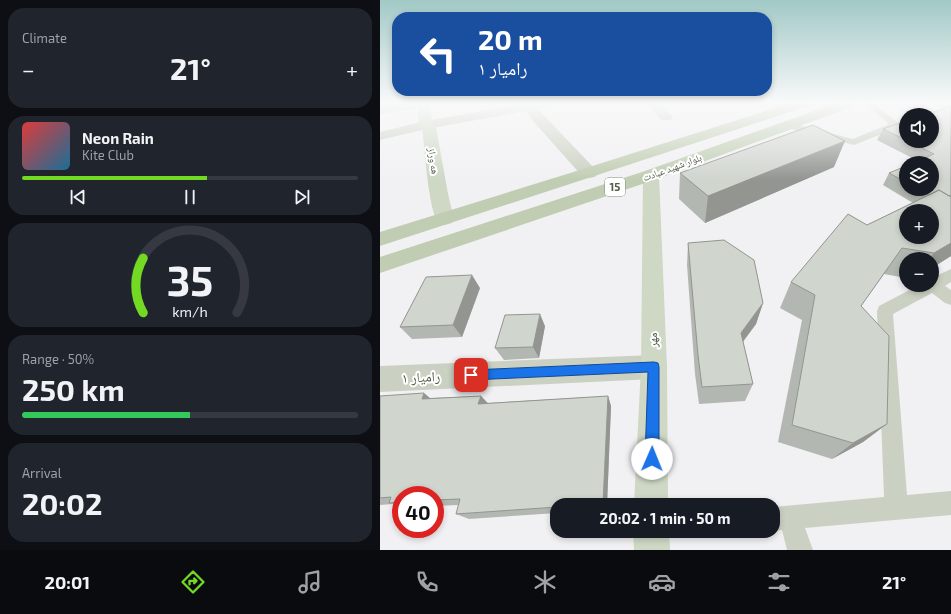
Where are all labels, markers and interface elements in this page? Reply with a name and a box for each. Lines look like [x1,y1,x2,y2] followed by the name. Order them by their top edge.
[478,22,543,56] text: 20 m
[412,28,464,80] icon: left
[22,30,67,46] text: Climate
[170,50,211,86] text: 21°
[22,56,35,82] text: −
[346,56,358,82] text: +
[478,57,528,79] text: رامیار ۱
[899,108,939,292] map controls
[899,108,939,148] button: sound
[82,129,154,147] text: Neon Rain
[426,146,442,175] street label: هه وراز
[82,147,134,163] text: Kite Club
[641,151,703,183] street label: بلوار شهید عبادت
[899,156,939,196] button: layers
[605,178,625,196] road number: 15
[67,186,89,208] icon: previous
[179,186,201,208] icon: pause
[291,186,313,208] icon: next
[899,204,939,244] button: +
[899,252,939,292] button: −
[167,254,213,304] text: 35
[172,303,208,320] text: km/h
[645,332,660,349] street label: مهر
[22,351,94,367] text: Range · 50%
[454,358,488,392] pin
[460,364,482,386] icon: arrive
[401,367,441,387] street label: رامیار ۱
[22,371,125,407] text: 250 km
[631,438,673,480] position arrow
[22,465,62,481] text: Arrival
[22,485,102,521] text: 20:02
[392,486,444,538] speed limit sign: 40
[600,509,731,527] text: 20:02 · 1 min · 50 m
[179,568,207,596] icon: directions
[296,568,324,596] icon: music
[413,568,441,596] icon: phone
[531,568,559,596] icon: climate
[648,568,676,596] icon: car
[765,568,793,596] icon: filters
[45,571,90,593] text: 20:01
[882,571,906,593] text: 21°

